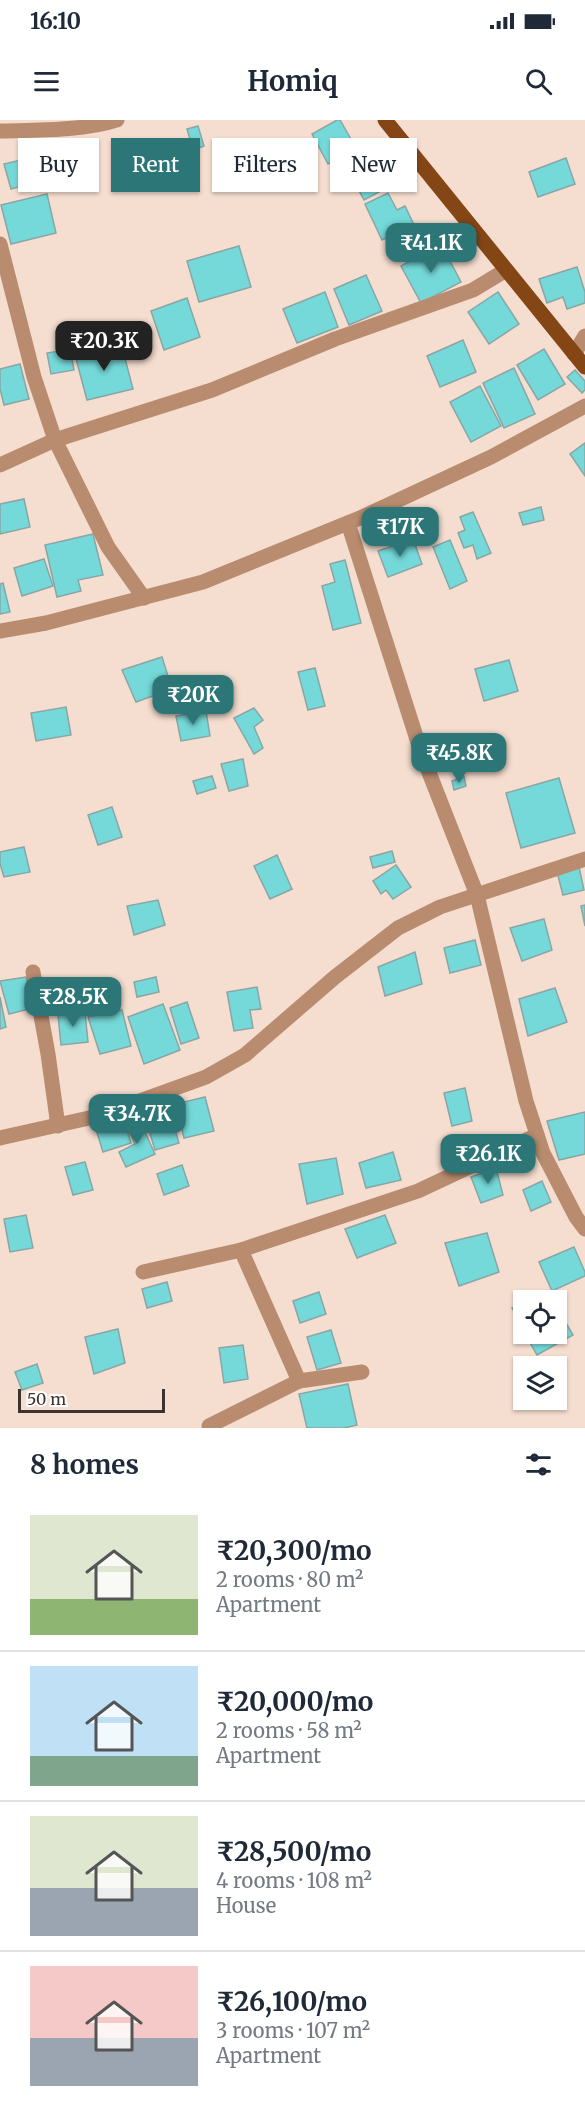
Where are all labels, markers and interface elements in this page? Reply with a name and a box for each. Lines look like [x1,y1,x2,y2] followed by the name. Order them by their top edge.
[30,7,81,35] text: 16:10
[247,64,338,98] text: Homiq
[30,65,63,98] icon: menu
[522,65,555,98] icon: search
[18,138,99,192] chip: Buy
[111,138,200,192] chip: Rent
[212,138,318,192] chip: Filters
[330,138,417,192] chip: New
[382,223,480,274] pin: ₹41.1K
[400,230,462,255] text: ₹41.1K
[55,321,153,372] pin: ₹20.3K
[69,328,139,353] text: ₹20.3K
[364,507,436,558] pin: ₹17K
[376,514,424,539] text: ₹17K
[157,675,229,726] pin: ₹20K
[167,682,220,707] text: ₹20K
[410,733,508,784] pin: ₹45.8K
[425,740,493,765] text: ₹45.8K
[24,977,122,1028] pin: ₹28.5K
[38,984,108,1009] text: ₹28.5K
[88,1094,186,1145] pin: ₹34.7K
[103,1101,171,1126] text: ₹34.7K
[439,1134,537,1185] pin: ₹26.1K
[455,1141,521,1166] text: ₹26.1K
[513,1290,567,1410] map controls
[513,1290,567,1344] button: locate
[513,1356,567,1410] button: layers
[18,1386,165,1414] scale bar
[27,1389,66,1409] text: 50 m
[30,1448,139,1481] text: 8 homes
[522,1448,555,1481] icon: filters
[216,1534,372,1567] text: ₹20,300/mo
[78,1539,150,1611] icon: home
[216,1567,363,1592] text: 2 rooms · 80 m²
[216,1592,321,1617] text: Apartment
[216,1685,373,1718] text: ₹20,000/mo
[78,1690,150,1762] icon: home
[216,1718,362,1743] text: 2 rooms · 58 m²
[216,1743,321,1768] text: Apartment
[216,1835,371,1868] text: ₹28,500/mo
[78,1840,150,1912] icon: home
[216,1868,372,1893] text: 4 rooms · 108 m²
[216,1893,276,1918] text: House
[216,1985,367,2018] text: ₹26,100/mo
[78,1990,150,2062] icon: home
[216,2018,370,2043] text: 3 rooms · 107 m²
[216,2043,321,2068] text: Apartment

